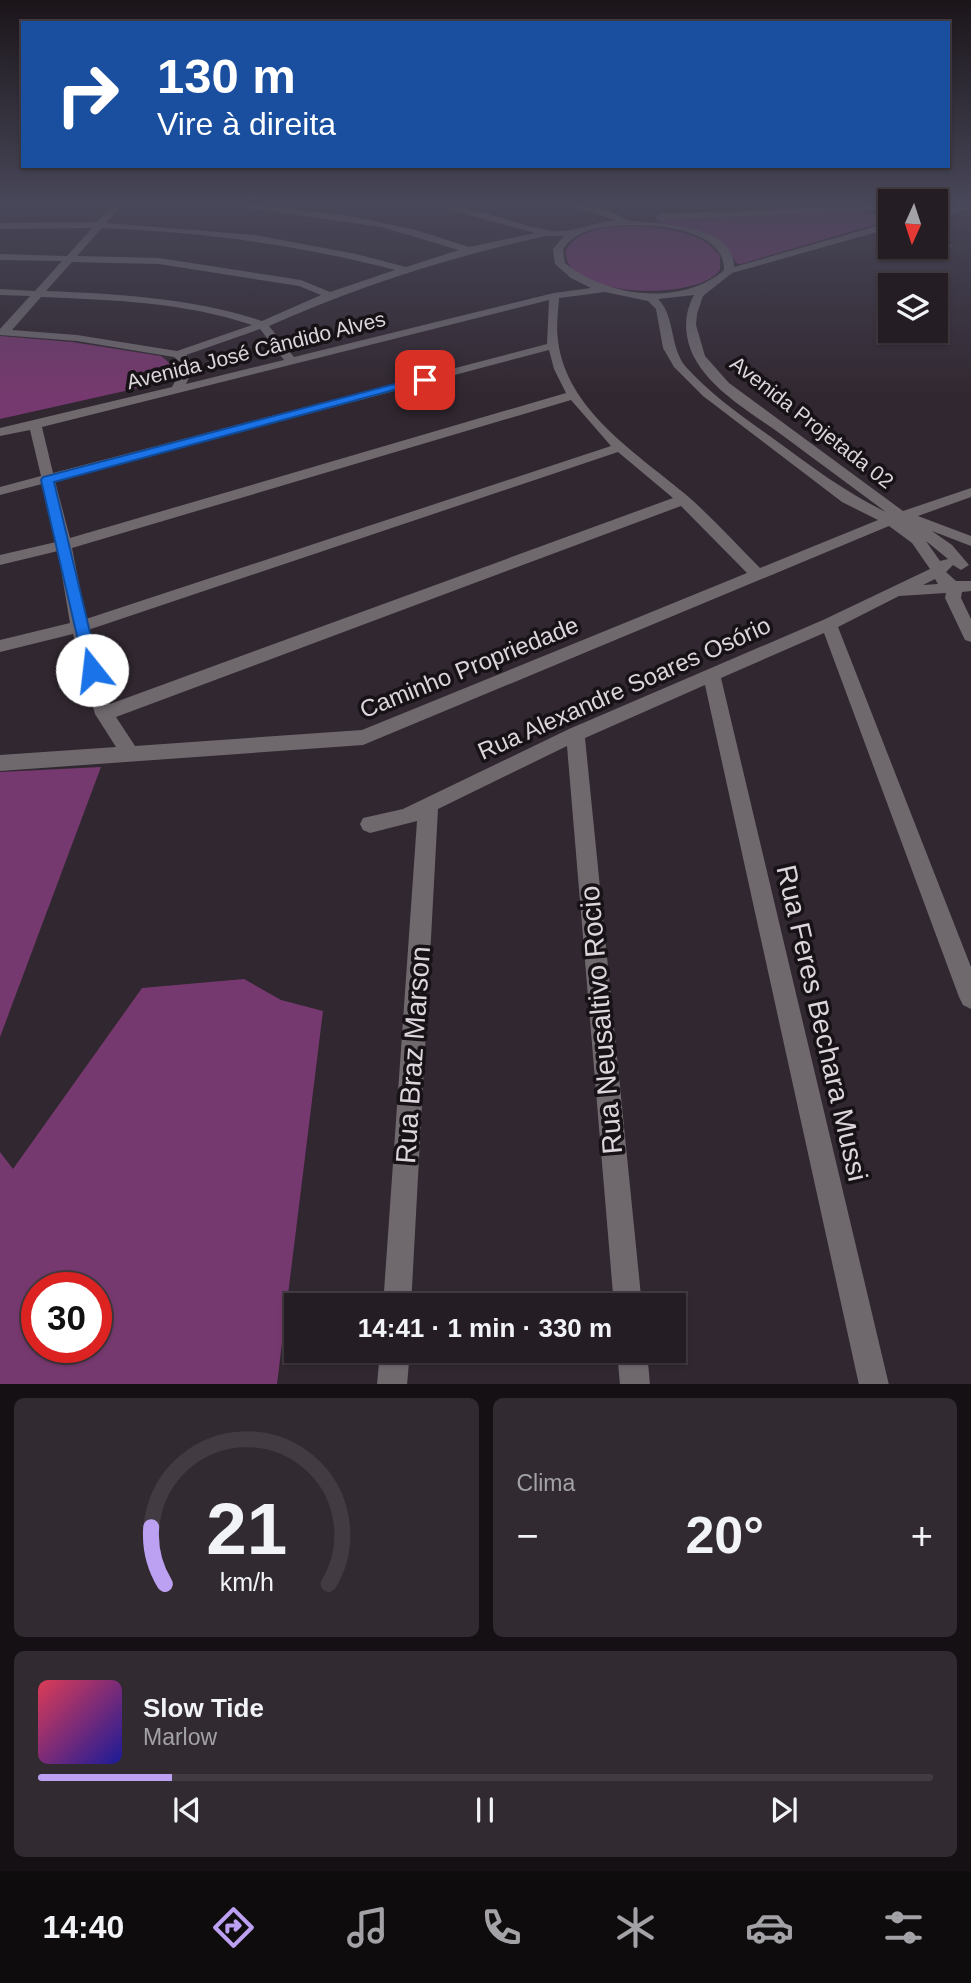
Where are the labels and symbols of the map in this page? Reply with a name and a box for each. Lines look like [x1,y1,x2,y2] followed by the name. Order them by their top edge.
[878,189,948,259] north arrow
[124,307,388,393] street label: Avenida José Cândido Alves
[395,350,455,410] pin
[726,351,898,493] street label: Avenida Projetada 02
[356,611,582,723] street label: Caminho Propriedade
[473,611,775,765] street label: Rua Alexandre Soares Osório
[55,633,129,707] position arrow
[770,862,874,1184] street label: Rua Feres Bechara Mussi
[574,885,628,1155] street label: Rua Neusaltivo Rocio
[390,945,436,1165] street label: Rua Braz Marson
[21,1272,112,1363] speed limit sign: 30

